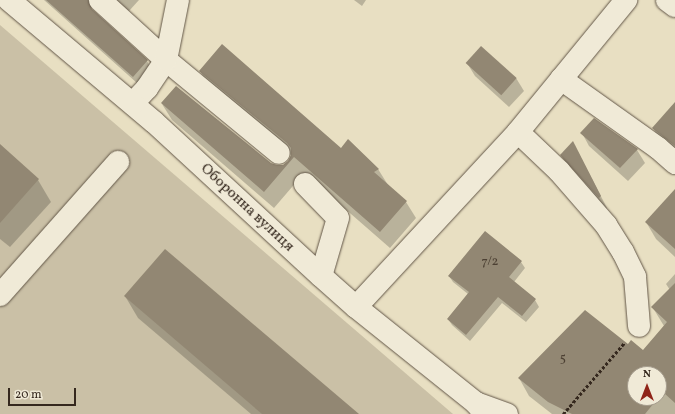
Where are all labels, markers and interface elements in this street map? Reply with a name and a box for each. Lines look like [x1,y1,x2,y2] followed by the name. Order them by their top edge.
[197,160,297,256] street label: Оборонна вулиця
[482,254,498,270] house number: 7/2
[560,351,566,367] house number: 5
[627,366,667,406] north arrow
[643,367,651,382] text: N
[10,380,78,406] scale bar
[15,387,42,403] text: 20 m

